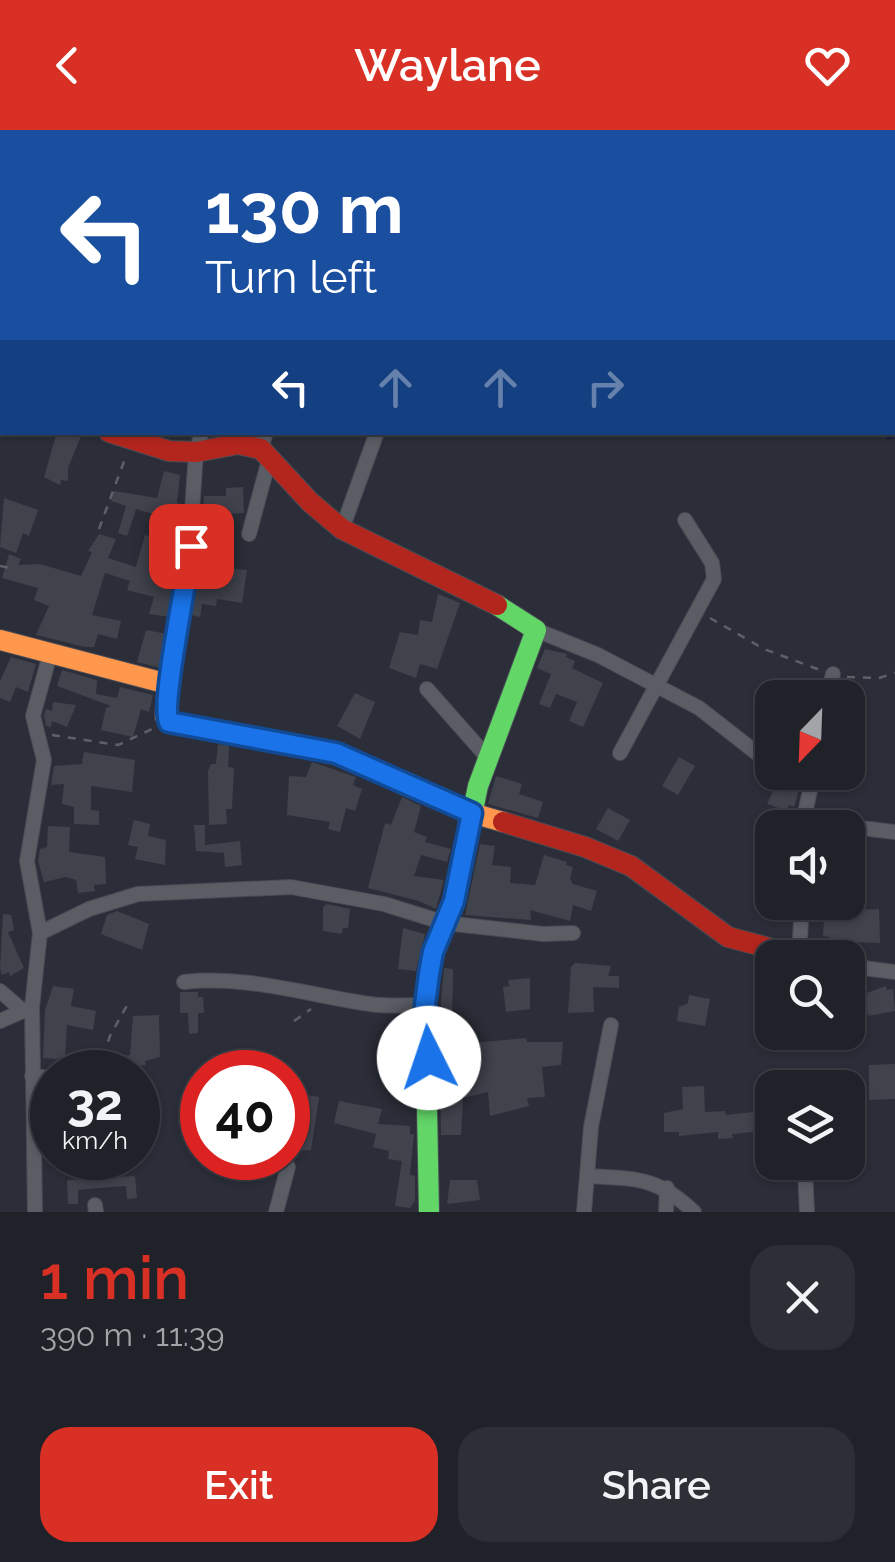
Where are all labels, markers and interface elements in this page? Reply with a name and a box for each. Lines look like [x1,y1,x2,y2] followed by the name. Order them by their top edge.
[40,38,95,93] icon: back
[800,38,855,93] icon: heart
[354,39,541,92] text: Waylane
[205,167,404,249] text: 130 m
[40,170,170,300] icon: left
[205,251,377,304] text: Turn left
[263,360,318,415] icon: left
[368,360,423,415] icon: ahead
[473,360,528,415] icon: ahead
[578,360,633,415] icon: right
[149,504,234,589] pin
[164,519,219,574] icon: arrive
[755,680,865,790] north arrow
[755,680,865,1180] map controls
[755,810,865,920] button: sound
[755,940,865,1050] button: search
[377,1006,481,1110] position arrow
[180,1050,310,1180] speed limit sign: 40
[755,1070,865,1180] button: layers
[67,1073,123,1132] text: 32
[62,1125,128,1155] text: km/h
[40,1243,189,1313] text: 1 min
[750,1245,855,1350] button: close
[40,1316,225,1353] text: 390 m · 11:39
[40,1427,438,1542] button: Exit
[458,1427,855,1542] button: Share

